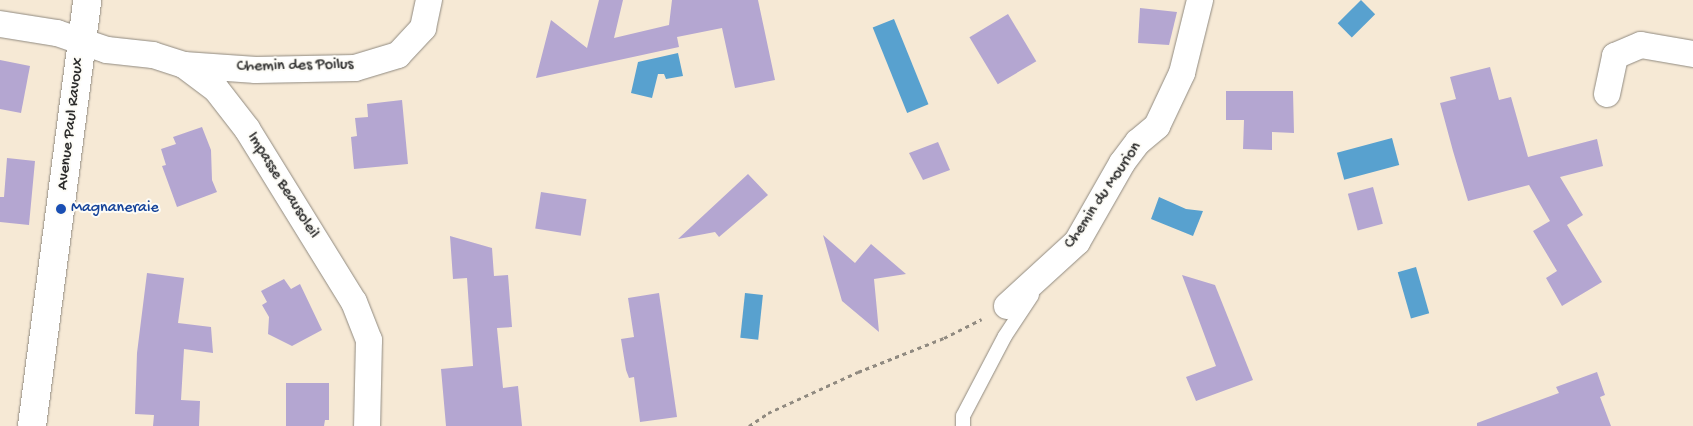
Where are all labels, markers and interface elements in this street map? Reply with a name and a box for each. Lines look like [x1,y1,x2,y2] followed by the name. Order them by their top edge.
[237,56,353,78] street label: Chemin des Poilus
[54,57,90,191] street label: Avenue Paul Ravoux
[242,129,322,243] street label: Impasse Beausoleil
[1061,139,1147,253] street label: Chemin du Mourion
[71,199,159,219] place label: Magnaneraie
[55,203,67,215] marker: Magnaneraie

